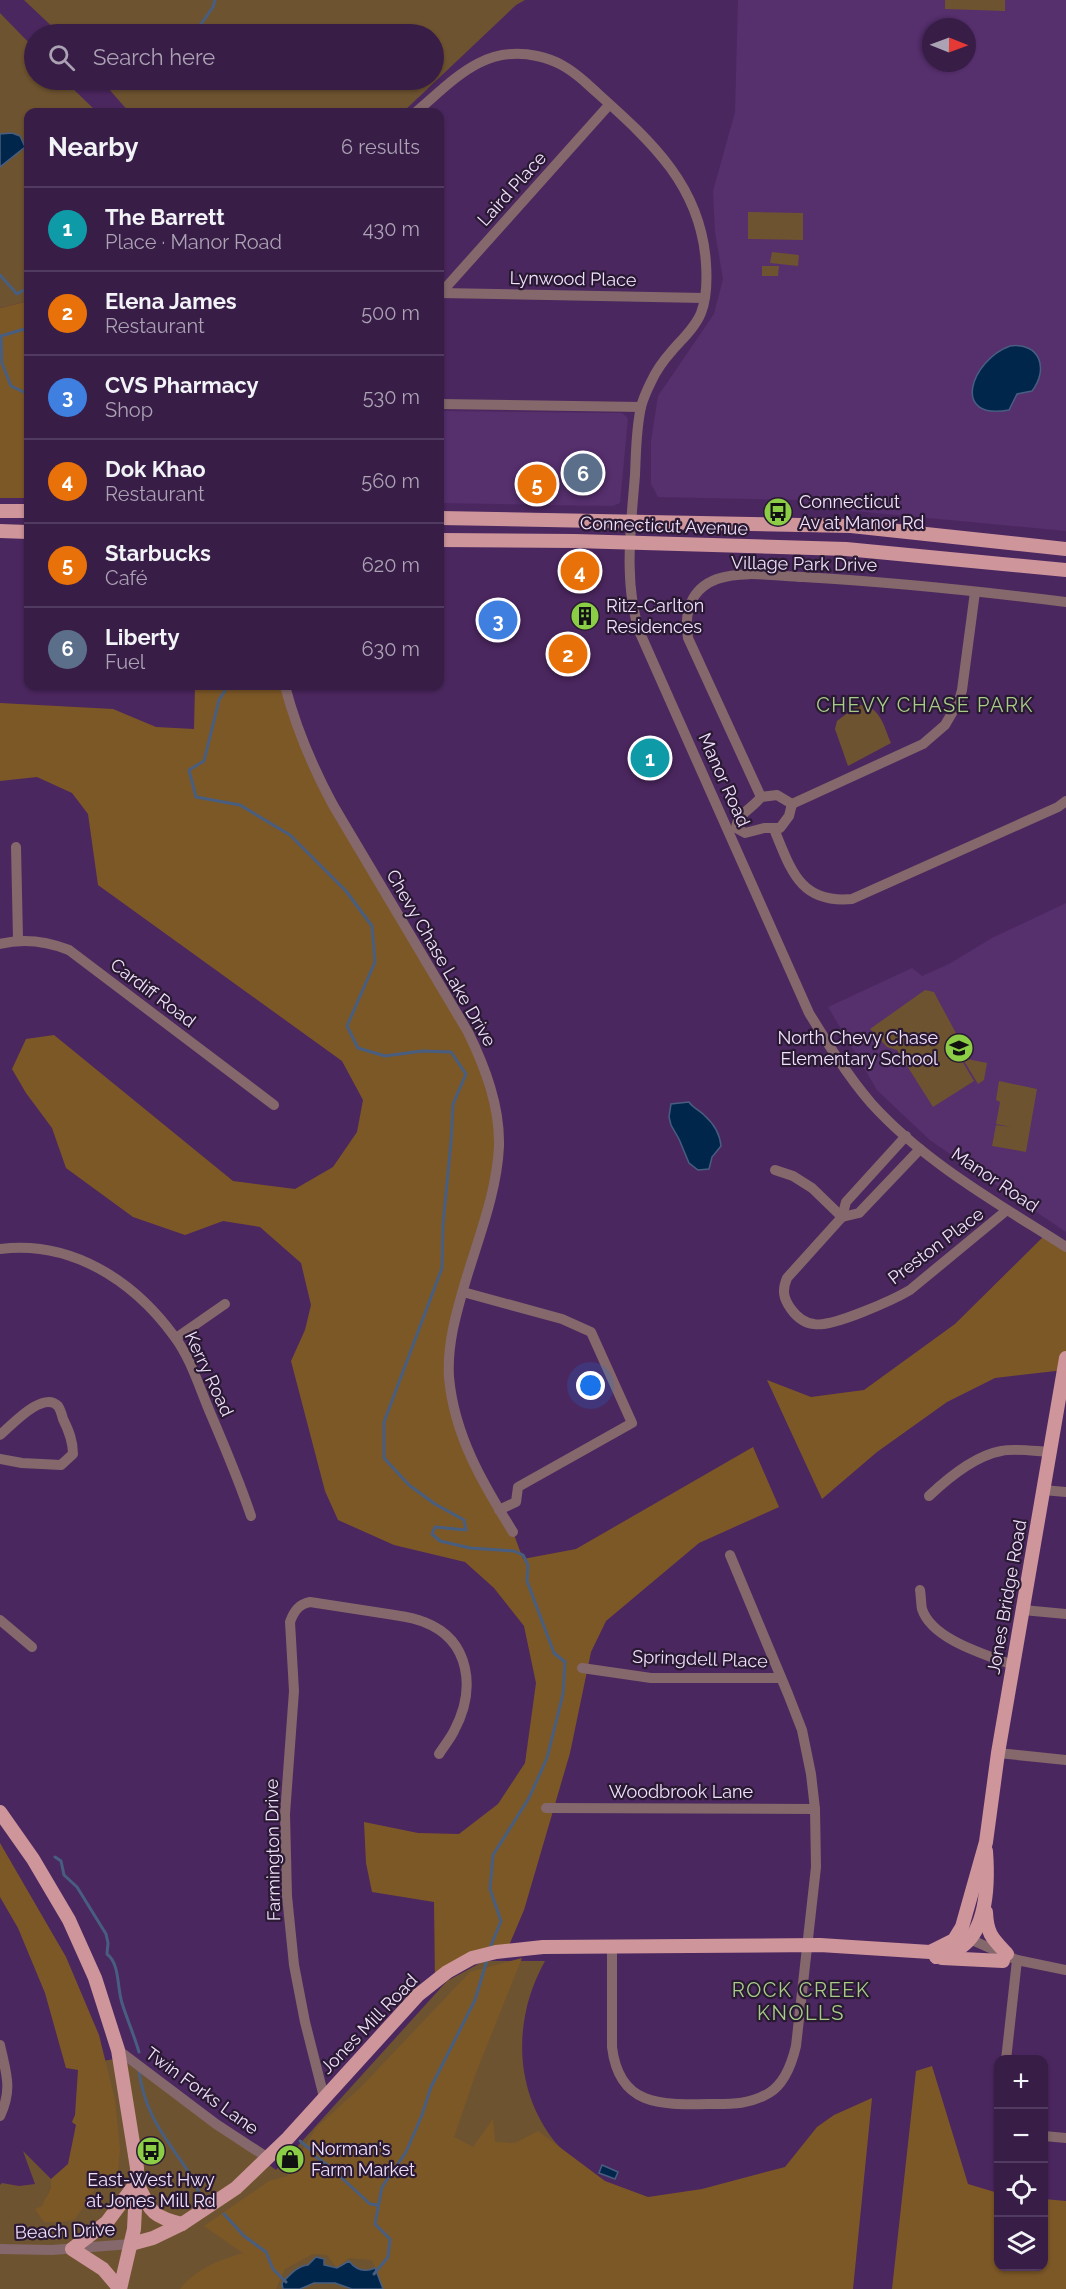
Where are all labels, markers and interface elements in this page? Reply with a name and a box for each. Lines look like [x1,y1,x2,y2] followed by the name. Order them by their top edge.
[922,18,976,72] north arrow
[24,24,444,90] search box
[45,41,78,74] icon: search
[93,44,215,70] text: Search here
[48,132,138,162] text: Nearby
[341,135,420,159] text: 6 results
[473,147,551,230] street label: Laird Place
[105,204,225,230] text: The Barrett
[63,217,72,241] text: 1
[363,217,420,241] text: 430 m
[105,230,282,254] text: Place · Manor Road
[509,267,637,290] street label: Lynwood Place
[105,288,237,314] text: Elena James
[62,301,73,325] text: 2
[361,301,420,325] text: 500 m
[105,314,205,338] text: Restaurant
[105,372,259,398] text: CVS Pharmacy
[62,385,73,409] text: 3
[363,385,420,409] text: 530 m
[105,398,153,422] text: Shop
[564,450,602,496] pin: 6
[105,456,206,482] text: Dok Khao
[518,462,556,506] pin: 5
[62,469,73,493] text: 4
[361,469,420,493] text: 560 m
[105,482,205,506] text: Restaurant
[799,491,925,533] place label: Connecticut Av at Manor Rd
[762,496,794,528] bus stop icon: Connecticut Av at Manor Rd
[580,512,749,539] street label: Connecticut Avenue
[105,540,211,566] text: Starbucks
[560,548,600,594] pin: 4
[731,552,878,575] street label: Village Park Drive
[62,553,73,577] text: 5
[362,553,420,577] text: 620 m
[105,566,148,590] text: Café
[606,595,704,637] place label: Ritz-Carlton Residences
[478,598,518,642] pin: 3
[569,600,601,632] building icon: Ritz-Carlton Residences
[105,624,180,650] text: Liberty
[548,632,588,676] pin: 2
[61,637,74,661] text: 6
[362,637,420,661] text: 630 m
[105,650,145,674] text: Fuel
[816,693,1034,717] district label: CHEVY CHASE PARK
[694,730,754,830] street label: Manor Road
[630,736,670,780] pin: 1
[382,866,501,1050] street label: Chevy Chase Lake Drive
[107,954,200,1031] street label: Cardiff Road
[778,1027,938,1069] place label: North Chevy Chase Elementary School
[943,1032,975,1064] school or university icon: North Chevy Chase Elementary School
[948,1143,1043,1216] street label: Manor Road
[884,1203,988,1288] street label: Preston Place
[181,1328,238,1420] street label: Kerry Road
[576,1371,605,1400] your location
[983,1518,1030,1676] street label: Jones Bridge Road
[632,1646,769,1671] street label: Springdell Place
[261,1778,284,1921] street label: Farmington Drive
[609,1781,754,1802] street label: Woodbrook Lane
[316,1970,421,2078] street label: Jones Mill Road
[732,1978,870,2025] district label: ROCK CREEK KNOLLS
[142,2043,263,2139] street label: Twin Forks Lane
[994,2055,1048,2271] map controls
[994,2055,1048,2109] button: +
[994,2109,1048,2163] button: −
[135,2135,167,2167] bus stop icon: East-West Hwy at Jones Mill Rd
[311,2138,415,2180] place label: Norman's Farm Market
[274,2143,306,2175] shop icon: Norman's Farm Market
[994,2163,1048,2217] button: locate
[86,2169,216,2211] place label: East-West Hwy at Jones Mill Rd
[994,2217,1048,2271] button: layers
[15,2218,116,2243] street label: Beach Drive

